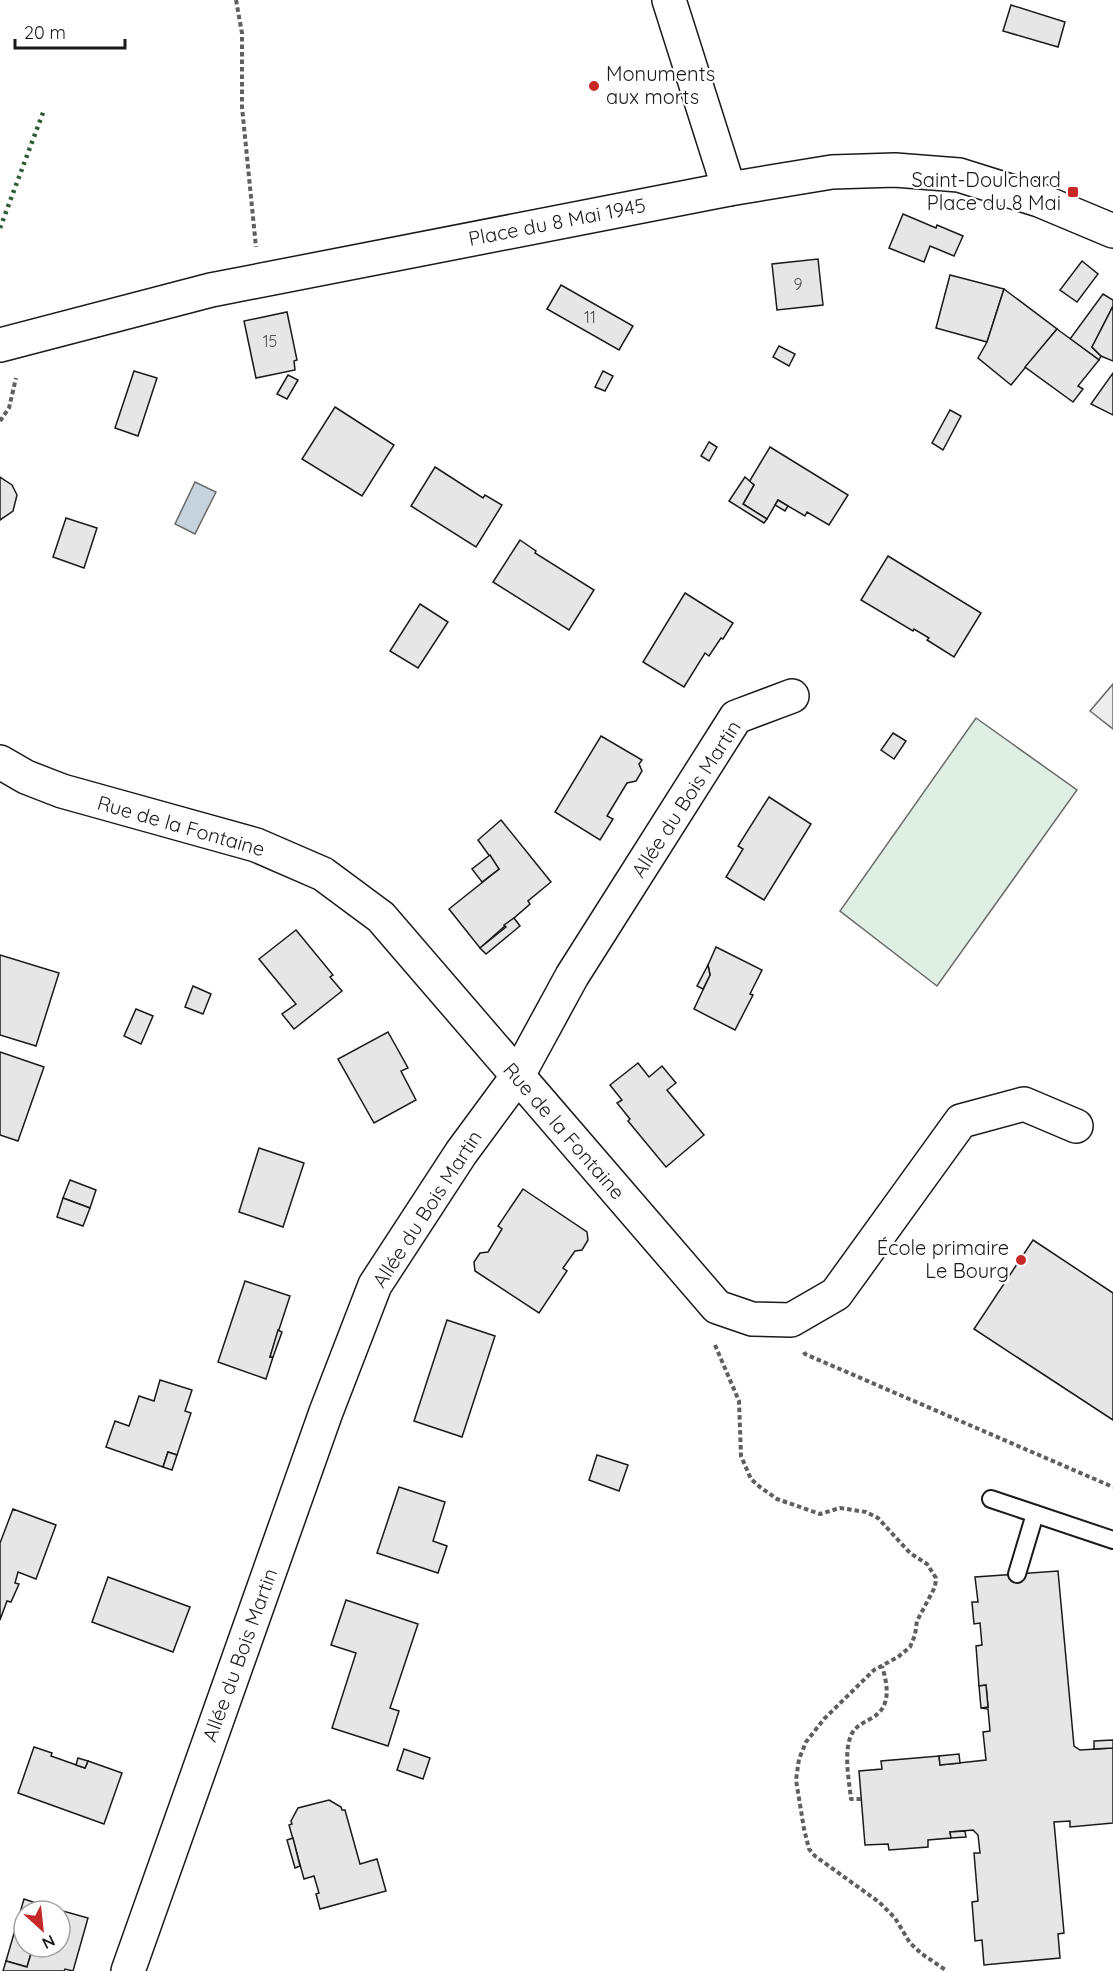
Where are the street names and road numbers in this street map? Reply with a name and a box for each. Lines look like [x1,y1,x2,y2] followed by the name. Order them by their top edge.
[466,192,648,251] street label: Place du 8 Mai 1945
[625,715,746,882] street label: Allée du Bois Martin
[94,790,268,861] street label: Rue de la Fontaine
[498,1057,631,1204] street label: Rue de la Fontaine
[366,1125,487,1292] street label: Allée du Bois Martin
[197,1565,282,1745] street label: Allée du Bois Martin

